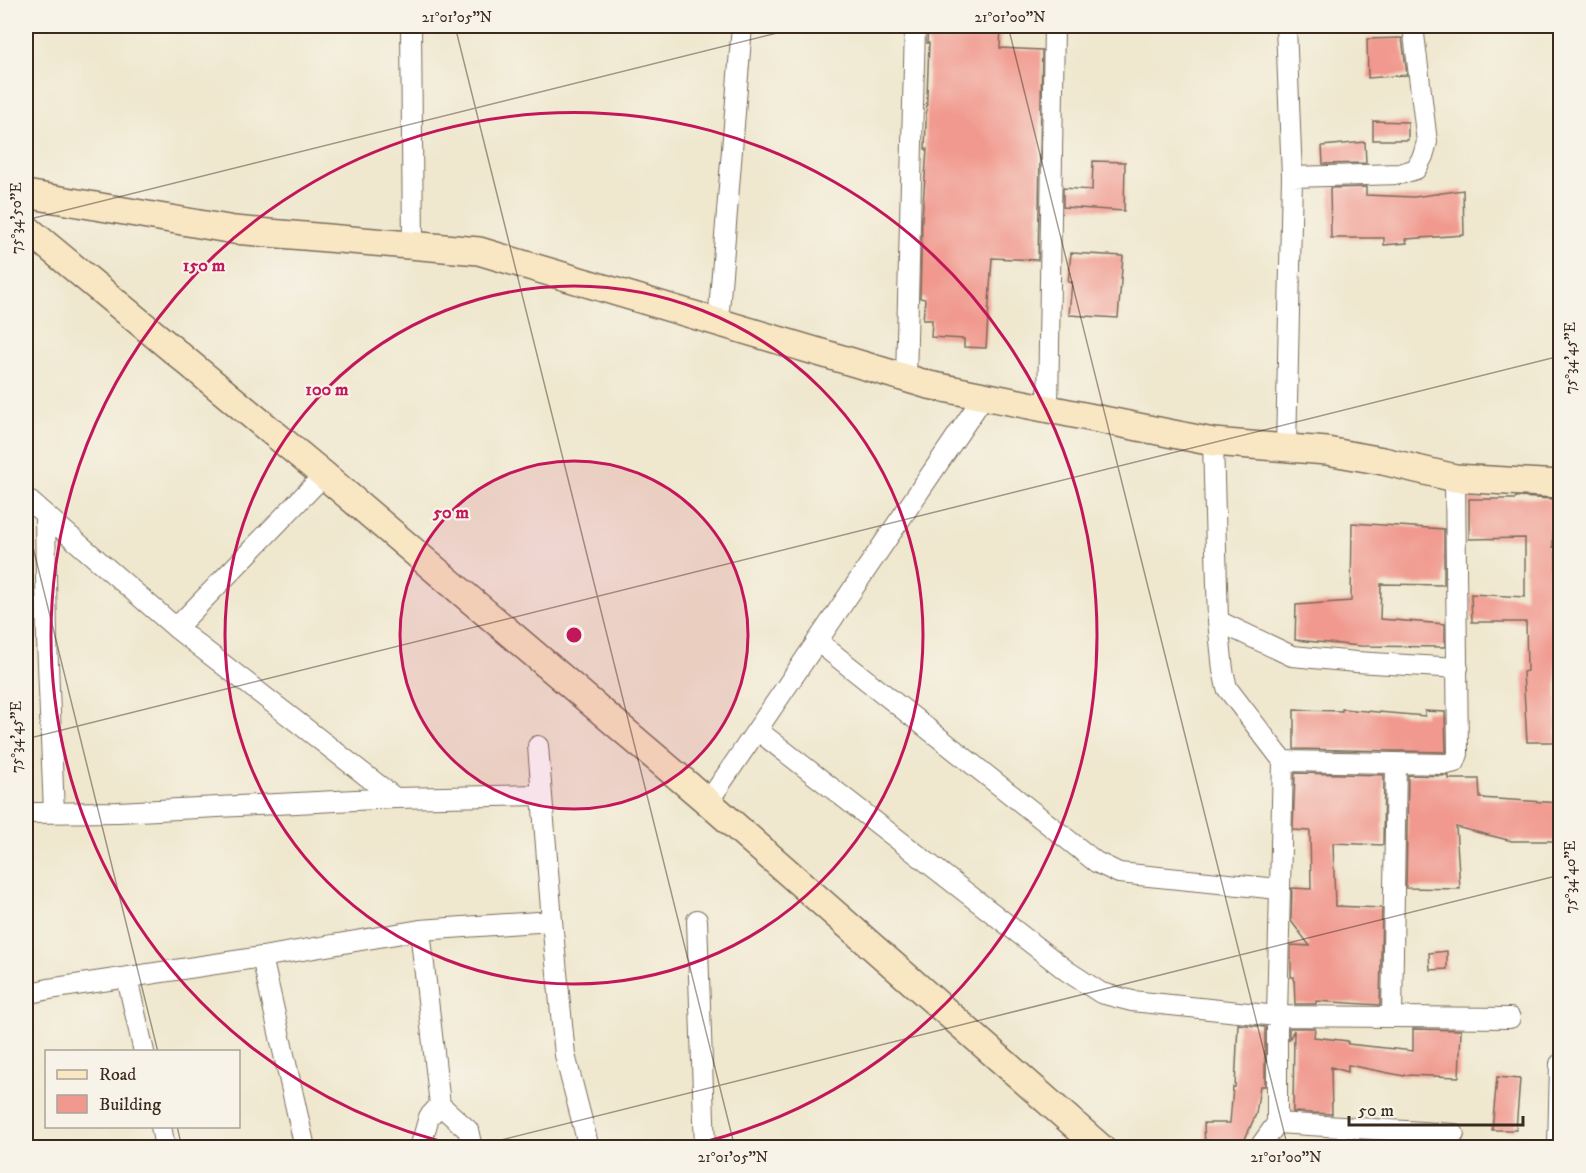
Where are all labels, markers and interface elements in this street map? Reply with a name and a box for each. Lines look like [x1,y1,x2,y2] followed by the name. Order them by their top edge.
[422,8,492,27] text: 21°01'05"N
[975,8,1045,27] text: 21°01'00"N
[7,182,26,254] text: 75°34'50"E
[183,255,226,277] text: 150 m
[1561,322,1580,394] text: 75°34'45"E
[305,379,349,401] text: 100 m
[432,502,469,524] text: 50 m
[564,625,584,645] centre of rings
[7,701,26,773] text: 75°34'45"E
[1561,840,1580,913] text: 75°34'40"E
[45,1050,240,1128] legend
[99,1064,136,1086] text: Road
[1349,1089,1523,1127] scale bar
[99,1094,161,1116] text: Building
[1358,1100,1394,1122] text: 50 m
[698,1148,768,1167] text: 21°01'05"N
[1251,1148,1321,1167] text: 21°01'00"N

